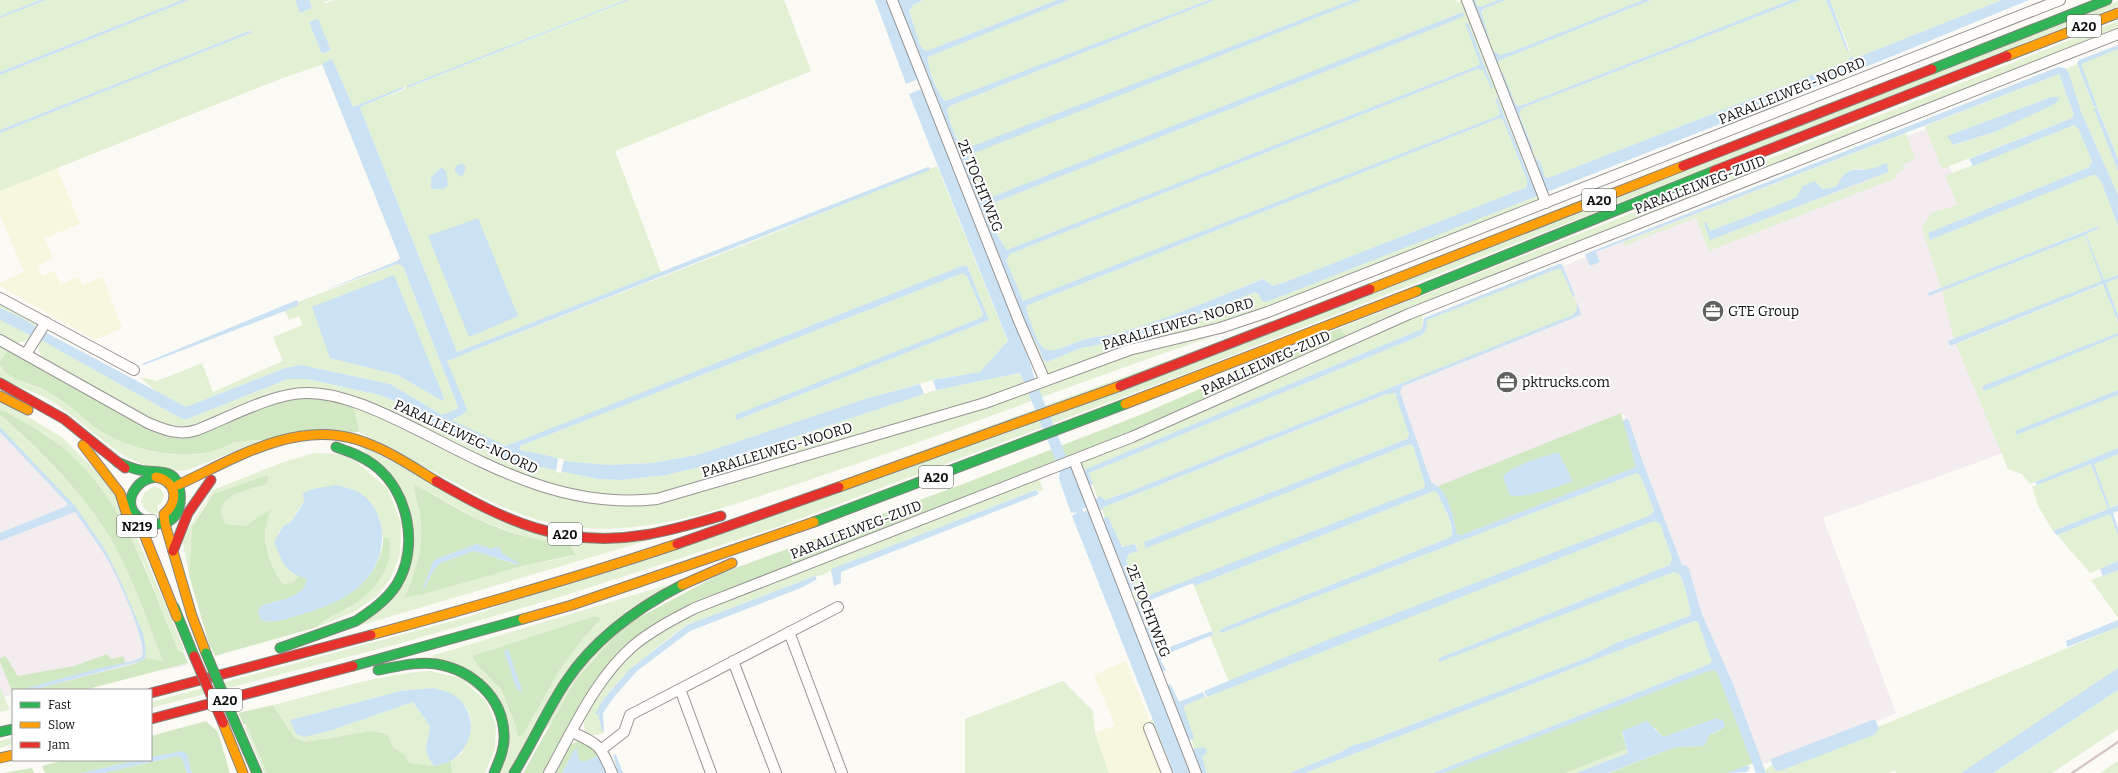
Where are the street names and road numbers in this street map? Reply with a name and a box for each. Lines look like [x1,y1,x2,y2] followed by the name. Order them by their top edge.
[2067,15,2101,37] road number: A20
[1716,54,1868,128] street label: PARALLELWEG-NOORD
[954,137,1006,235] street label: 2E TOCHTWEG
[1632,152,1768,218] street label: PARALLELWEG-ZUID
[1582,189,1616,211] road number: A20
[1100,294,1256,354] street label: PARALLELWEG-NOORD
[1199,327,1333,399] street label: PARALLELWEG-ZUID
[391,396,541,478] street label: PARALLELWEG-NOORD
[700,419,854,481] street label: PARALLELWEG-NOORD
[919,466,953,488] road number: A20
[788,497,924,563] street label: PARALLELWEG-ZUID
[117,515,157,537] road number: N219
[548,523,582,545] road number: A20
[1123,562,1173,660] street label: 2E TOCHTWEG
[208,689,242,711] road number: A20

